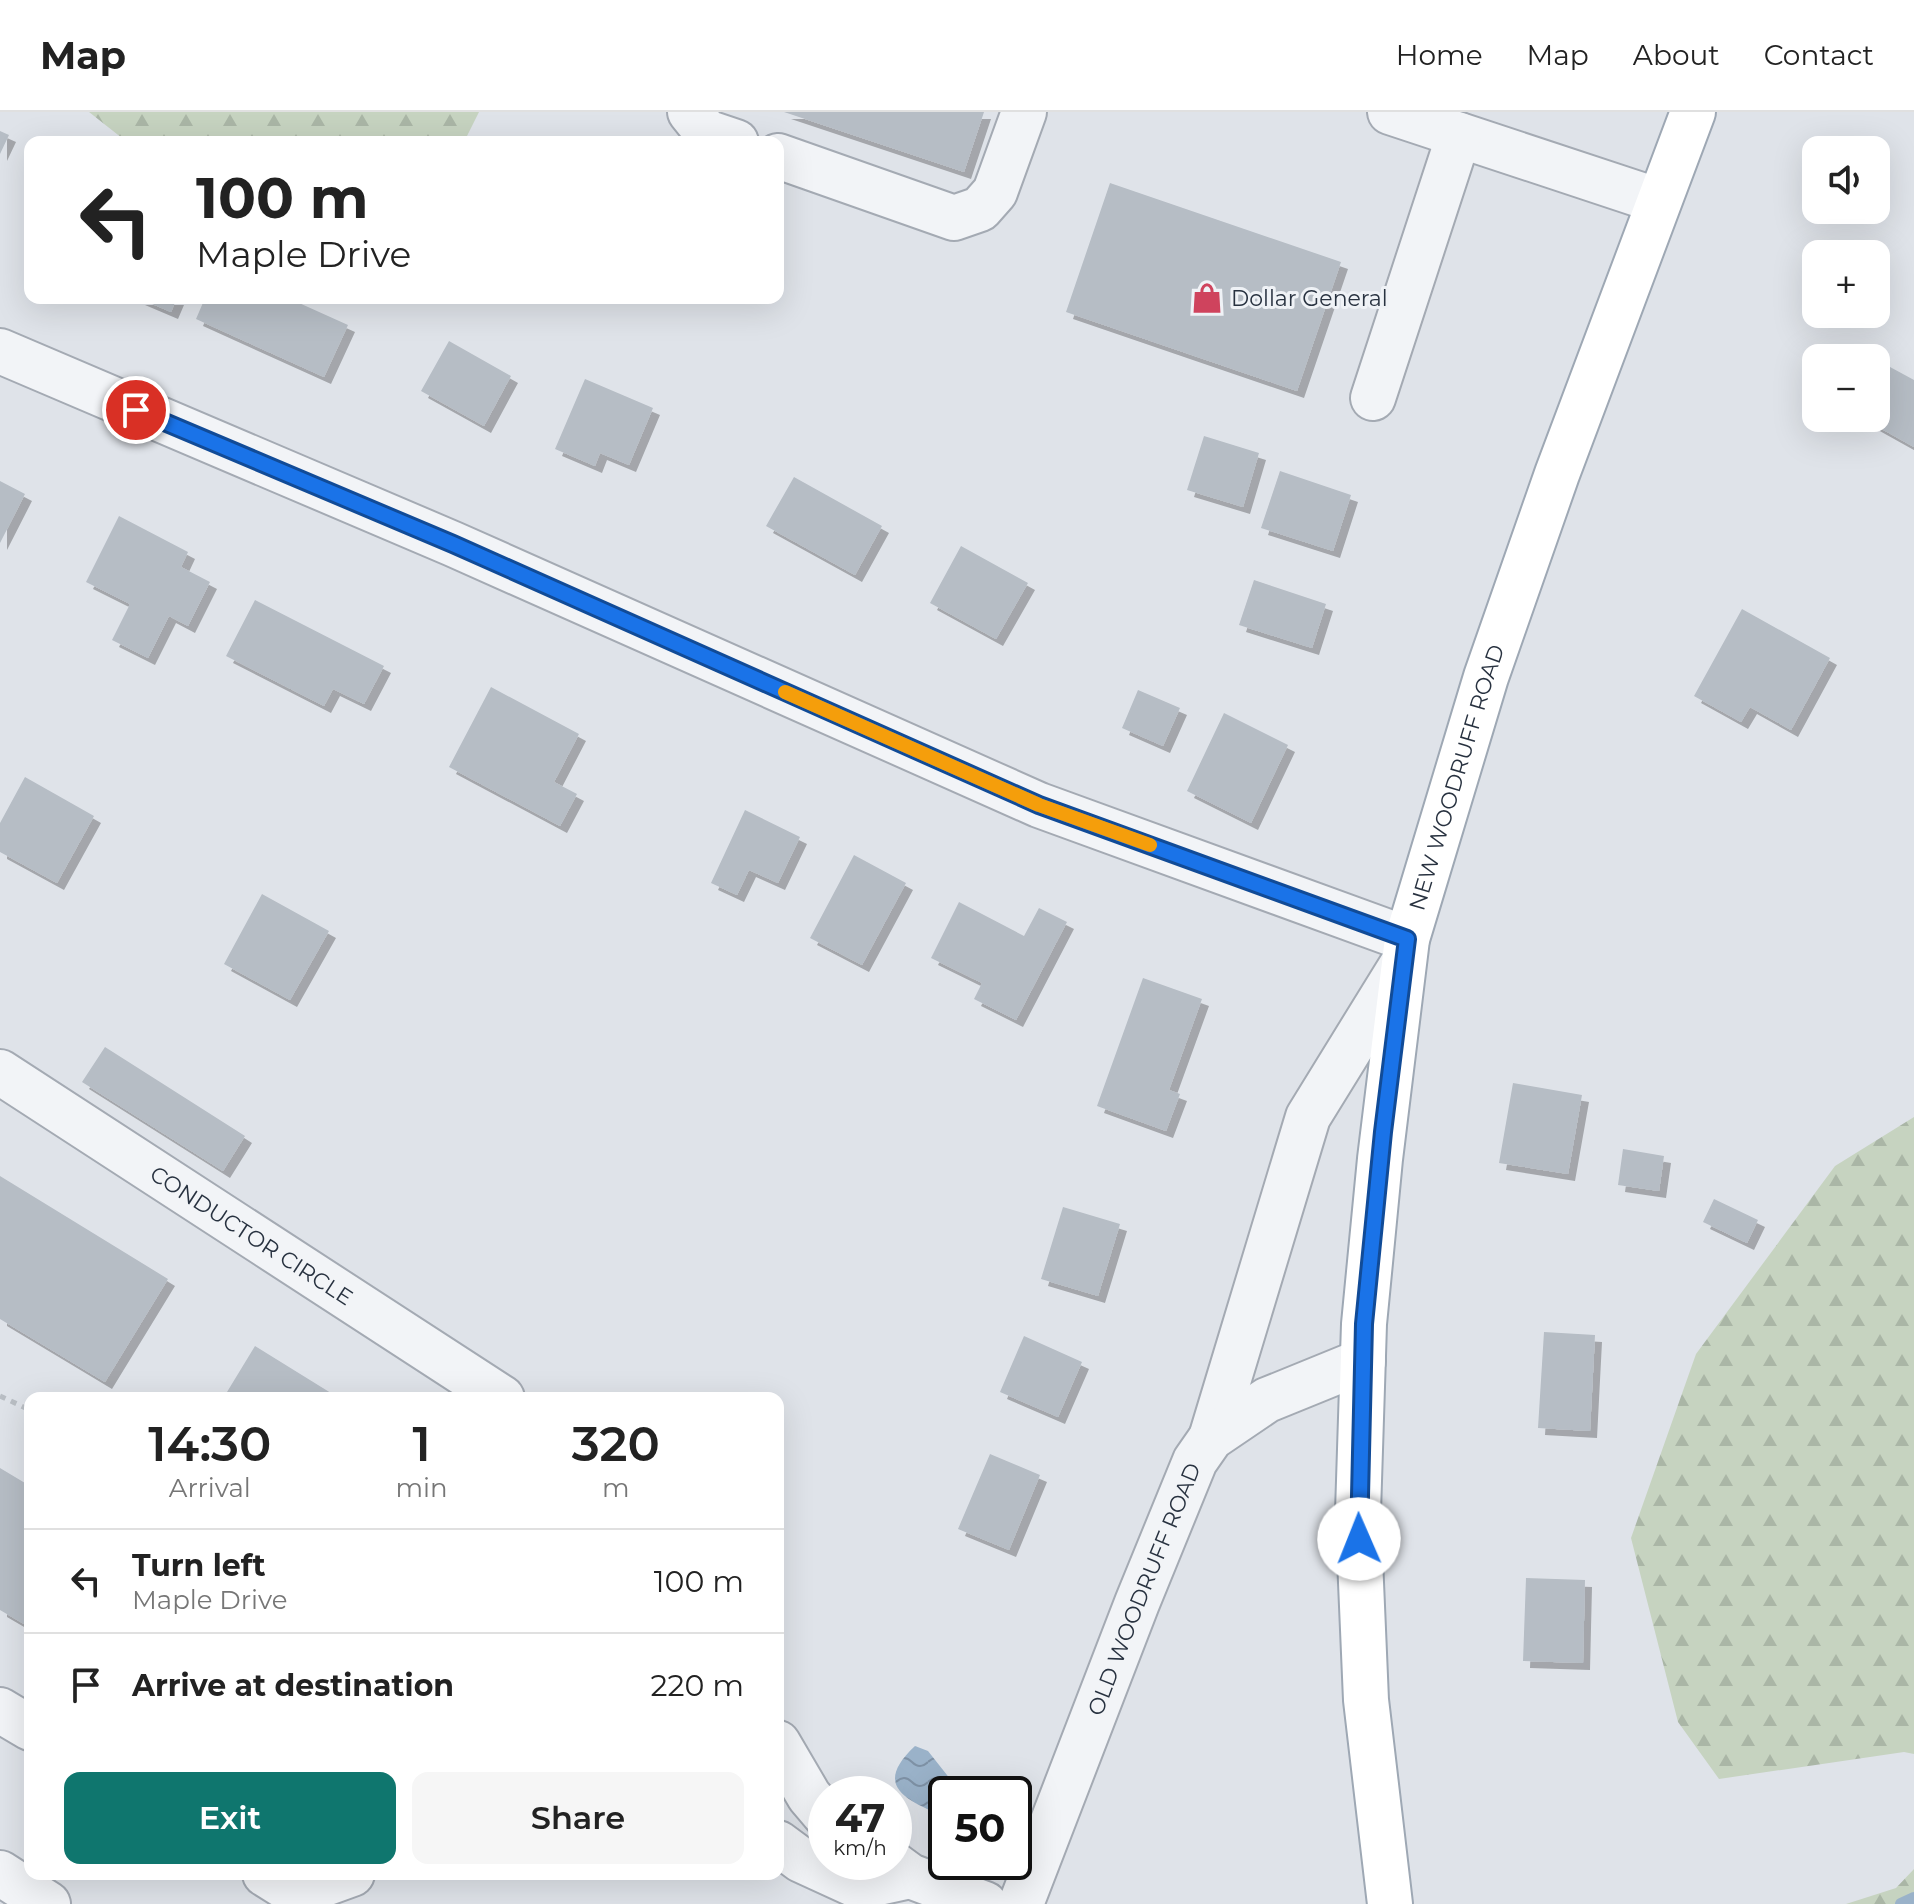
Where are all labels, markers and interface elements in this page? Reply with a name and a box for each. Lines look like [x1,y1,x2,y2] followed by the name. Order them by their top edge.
[40,32,126,79] text: Map
[1396,38,1483,72] text: Home
[1527,38,1589,72] text: Map
[1633,38,1720,72] text: About
[1764,38,1874,72] text: Contact
[1802,136,1890,432] map controls
[1802,136,1890,224] button: sound
[196,164,369,232] text: 100 m
[64,168,168,272] icon: left
[196,232,411,276] text: Maple Drive
[1802,240,1890,328] button: +
[1190,281,1224,315] shop icon: Dollar General
[1231,285,1388,312] place label: Dollar General
[1802,344,1890,432] button: −
[102,376,170,444] pin
[114,388,158,432] icon: arrive
[1403,641,1510,914] street label: NEW WOODRUFF ROAD
[145,1160,358,1311] street label: CONDUCTOR CIRCLE
[148,1415,271,1473] text: 14:30
[412,1415,431,1473] text: 1
[572,1415,660,1473] text: 320
[1081,1459,1206,1719] street label: OLD WOODRUFF ROAD
[169,1472,251,1504] text: Arrival
[396,1472,448,1504] text: min
[602,1472,630,1504] text: m
[1317,1497,1401,1581] position arrow
[132,1547,265,1584] text: Turn left
[64,1559,108,1603] icon: left
[654,1563,744,1600] text: 100 m
[132,1584,287,1616] text: Maple Drive
[64,1663,108,1707] icon: arrive
[132,1667,454,1704] text: Arrive at destination
[650,1667,744,1704] text: 220 m
[64,1772,396,1864] button: Exit
[412,1772,744,1864] button: Share
[928,1776,1032,1880] speed limit sign: 50
[835,1793,885,1842] text: 47
[833,1836,887,1860] text: km/h

